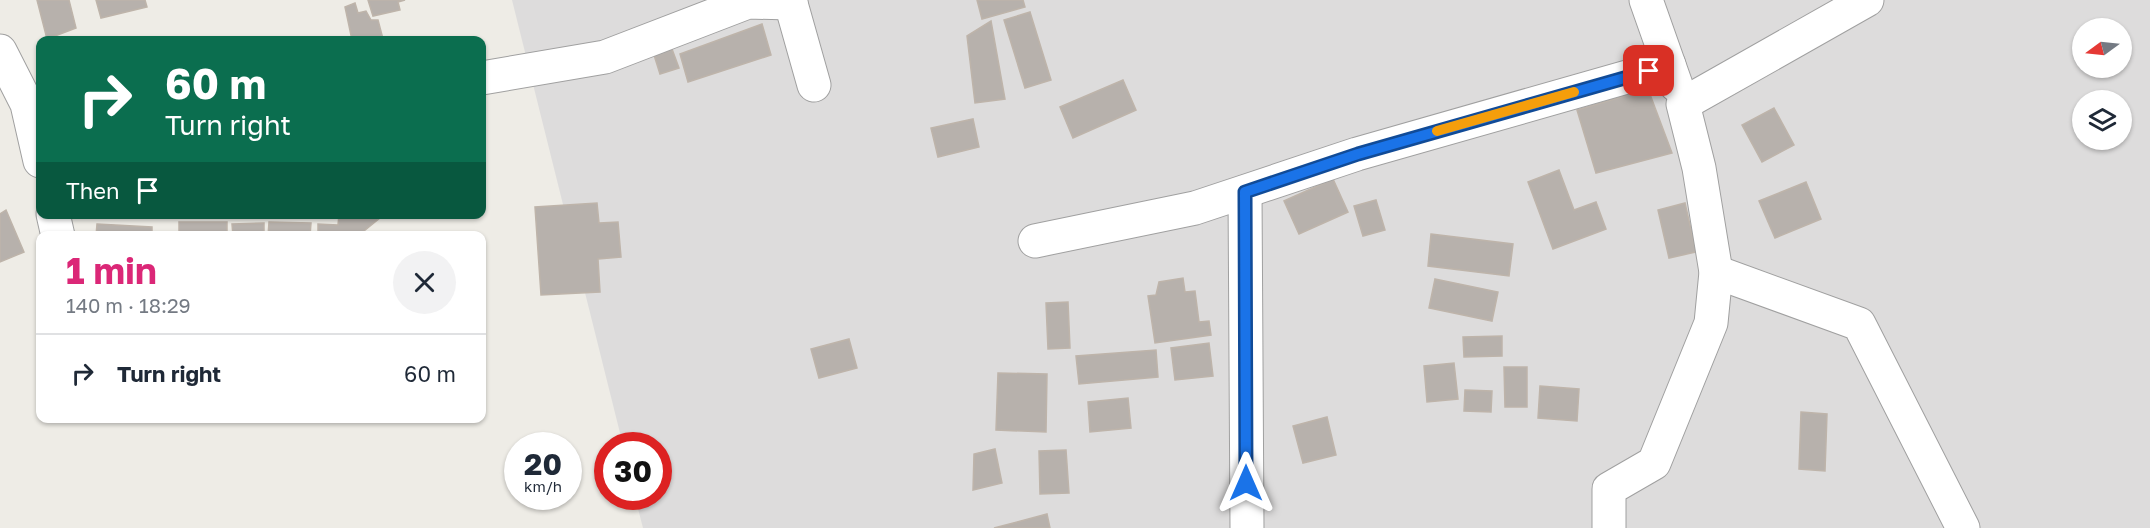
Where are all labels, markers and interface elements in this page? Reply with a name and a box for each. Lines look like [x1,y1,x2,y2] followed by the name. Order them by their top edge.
[2072,18,2132,78] north arrow
[2072,18,2132,150] map controls
[1623,45,1674,96] pin
[1632,54,1665,87] icon: arrive
[165,58,266,108] text: 60 m
[66,60,144,138] icon: right
[2072,90,2132,150] button: layers
[165,109,291,141] text: Turn right
[131,174,164,207] icon: arrive
[66,177,119,204] text: Then
[66,249,157,292] text: 1 min
[393,251,456,314] button: close
[66,293,191,317] text: 140 m · 18:29
[66,357,99,390] icon: right
[117,360,221,387] text: Turn right
[404,360,456,387] text: 60 m
[594,432,672,510] speed limit sign: 30
[524,446,562,482] text: 20
[1214,451,1278,515] position arrow
[524,477,562,495] text: km/h

